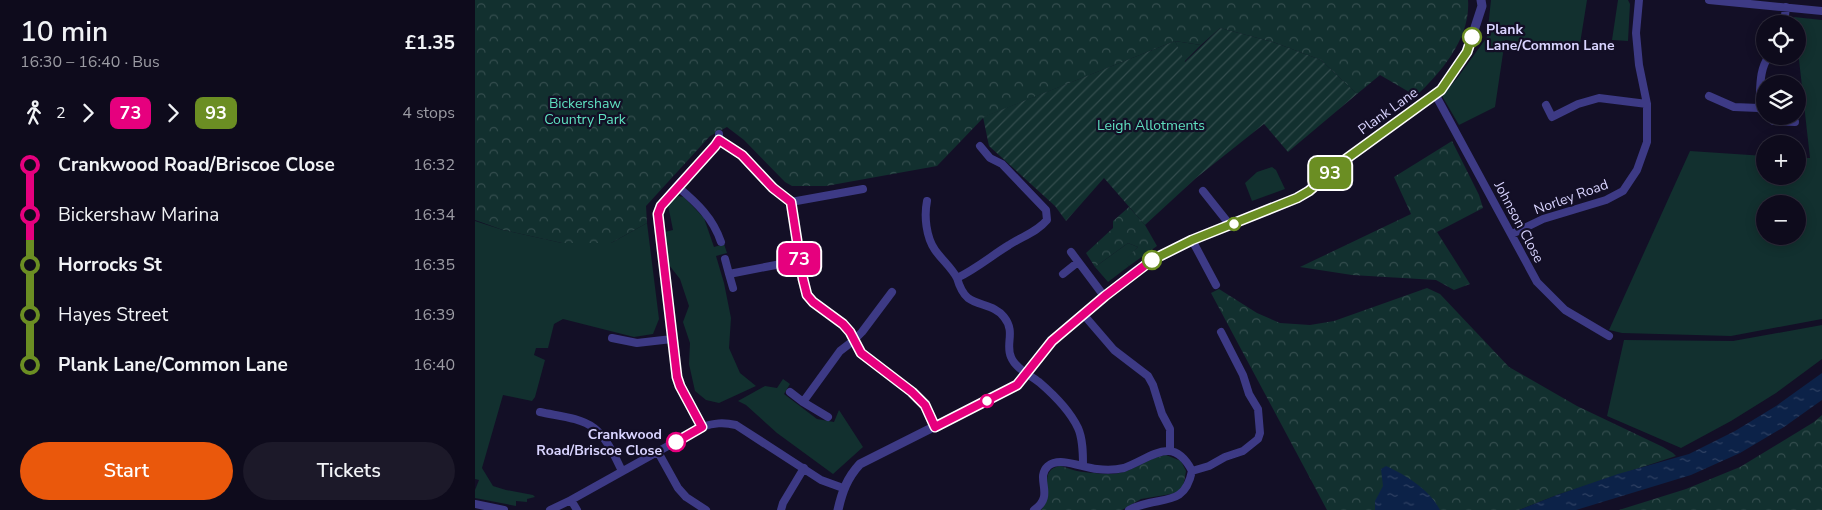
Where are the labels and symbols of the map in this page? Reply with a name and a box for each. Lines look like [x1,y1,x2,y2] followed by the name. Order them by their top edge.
[1486,20,1615,55] place label: Plank Lane/Common Lane
[1462,27,1482,47] marker: Plank Lane/Common Lane
[1354,83,1422,139] street label: Plank Lane
[544,94,627,129] park label: Bickershaw Country Park
[1097,116,1205,135] park label: Leigh Allotments
[1307,157,1353,189] line badge: 93
[1531,175,1611,219] street label: Norley Road
[1489,177,1548,266] street label: Johnson Close
[1227,217,1241,231] unlabelled marker
[777,243,821,275] line badge: 73
[1142,250,1162,270] unlabelled marker
[980,394,994,408] unlabelled marker
[536,425,662,460] place label: Crankwood Road/Briscoe Close
[666,432,686,452] marker: Crankwood Road/Briscoe Close

